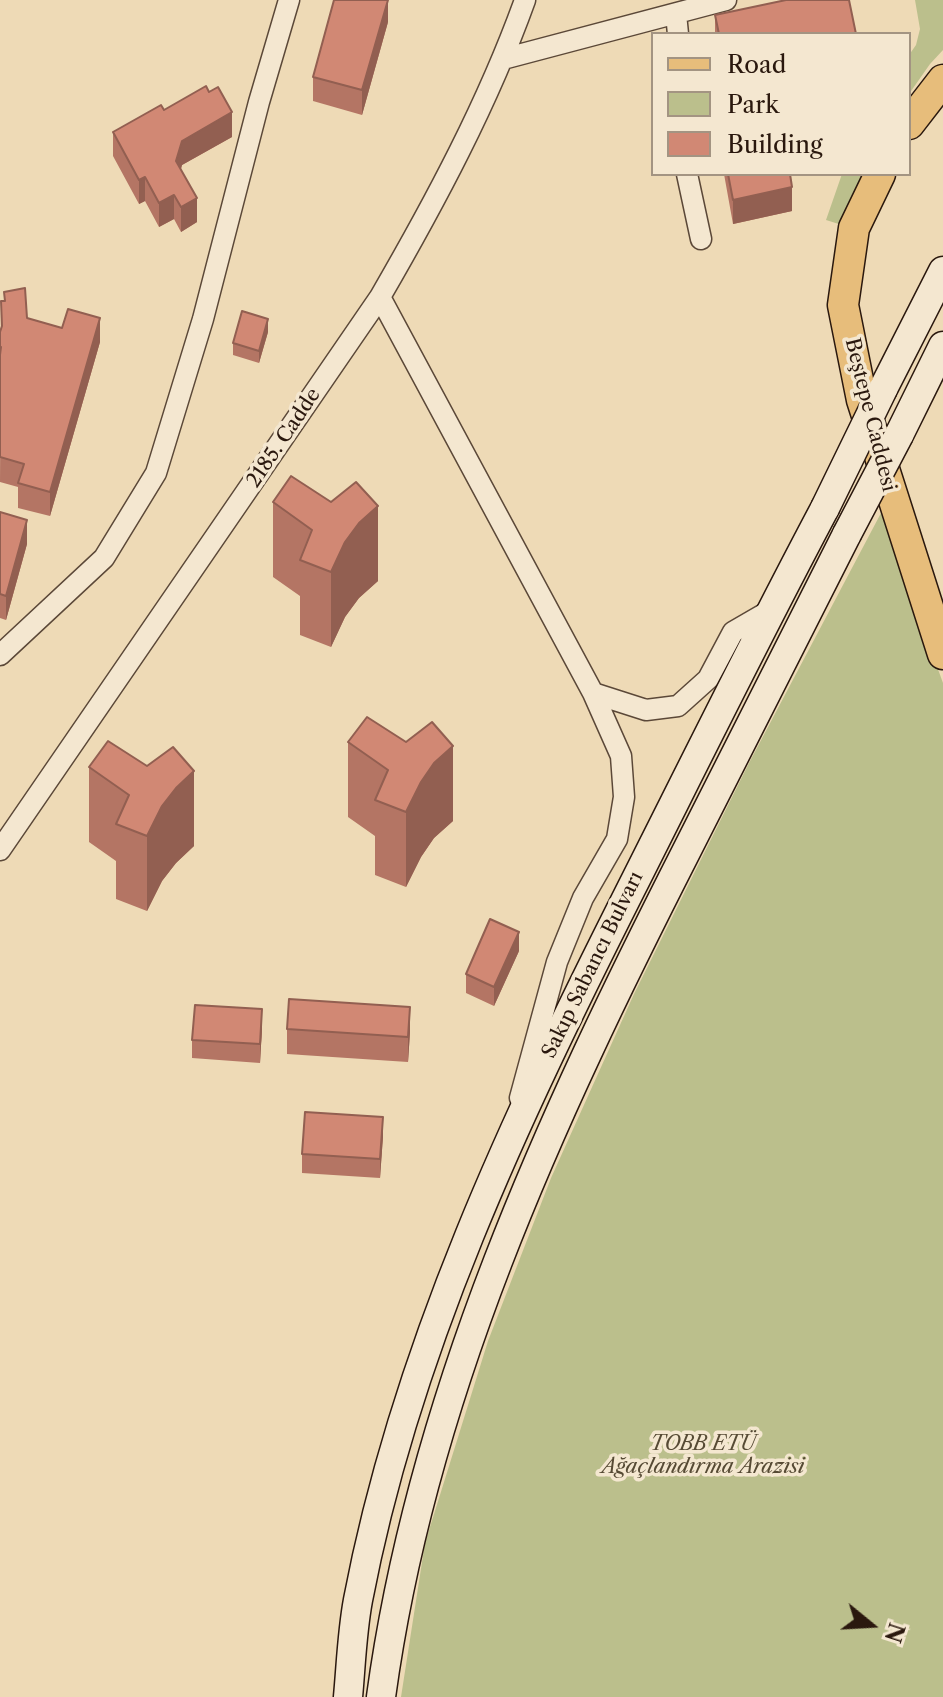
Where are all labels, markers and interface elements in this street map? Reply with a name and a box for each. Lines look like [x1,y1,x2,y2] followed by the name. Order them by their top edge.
[651,32,911,176] legend
[727,50,786,79] text: Road
[727,90,779,119] text: Park
[727,130,823,159] text: Building
[839,336,901,494] street label: Beştepe Caddesi
[242,384,326,492] street label: 2185. Cadde
[537,868,649,1062] street label: Sakıp Sabancı Bulvarı
[602,1432,804,1479] park label: TOBB ETÜ Ağaçlandırma Arazisi
[831,1585,911,1665] north arrow
[879,1619,910,1646] text: N

